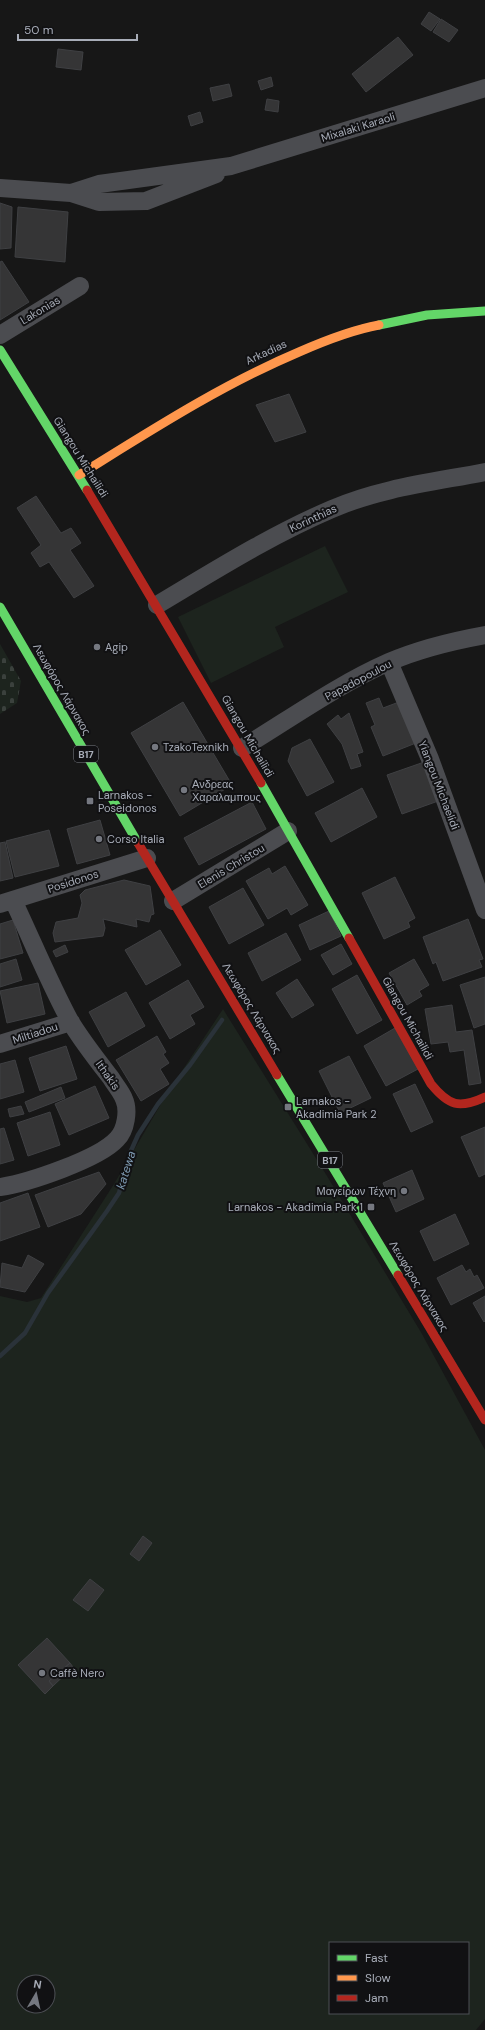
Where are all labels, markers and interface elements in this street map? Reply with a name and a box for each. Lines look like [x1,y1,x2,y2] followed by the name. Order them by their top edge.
[18,16,137,42] scale bar
[24,22,53,38] text: 50 m
[319,109,397,145] street label: Mixalaki Karaoli
[18,293,62,327] street label: Lakonias
[243,336,289,368] street label: Arkadias
[50,414,112,500] street label: Giangou Michailidi
[287,501,339,535] street label: Korinthias
[105,640,128,654] place label: Agip
[30,641,94,737] street label: Λεωφόρος Λάρνακος
[92,642,102,652] marker: Agip
[322,657,394,703] street label: Papadopoulou
[219,692,277,780] street label: Giangou Michailidi
[416,738,462,832] street label: Yiangou Michaelidi
[163,740,229,754] place label: TzakoTexnikh
[150,742,160,752] marker: TzakoTexnikh
[74,746,98,762] road number: B17
[192,777,261,804] place label: Ανδρεας Χαραλαμπους
[179,785,189,795] marker: Ανδρεας Χαραλαμπους
[98,788,157,815] place label: Larnakos - Poseidonos
[85,796,95,806] marker: Larnakos - Poseidonos
[107,832,164,846] place label: Corso Italia
[94,834,104,844] marker: Corso Italia
[195,841,267,891] street label: Elenis Christou
[46,866,100,896] street label: Posidonos
[219,960,285,1056] street label: Λεωφόρος Λάρνακος
[379,974,437,1062] street label: Giangou Michailidi
[10,1019,60,1047] street label: Miltiadou
[93,1058,123,1092] street label: Ithakis
[296,1094,377,1121] place label: Larnakos - Akadimia Park 2
[283,1102,293,1112] marker: Larnakos - Akadimia Park 2
[113,1148,140,1191] water label: katewa
[318,1152,342,1168] road number: B17
[317,1184,396,1198] place label: Μαγείρων Τέχνη
[399,1186,409,1196] marker: Μαγείρων Τέχνη
[228,1200,363,1214] place label: Larnakos - Akadimia Park 1
[366,1202,376,1212] marker: Larnakos - Akadimia Park 1
[386,1238,452,1334] street label: Λεωφόρος Λάρνακος
[50,1666,105,1680] place label: Caffè Nero
[37,1668,47,1678] marker: Caffè Nero
[329,1942,469,2014] legend
[365,1950,388,1966] text: Fast
[365,1970,391,1986] text: Slow
[16,1974,56,2014] north arrow
[33,1977,43,1992] text: N
[365,1990,388,2006] text: Jam

